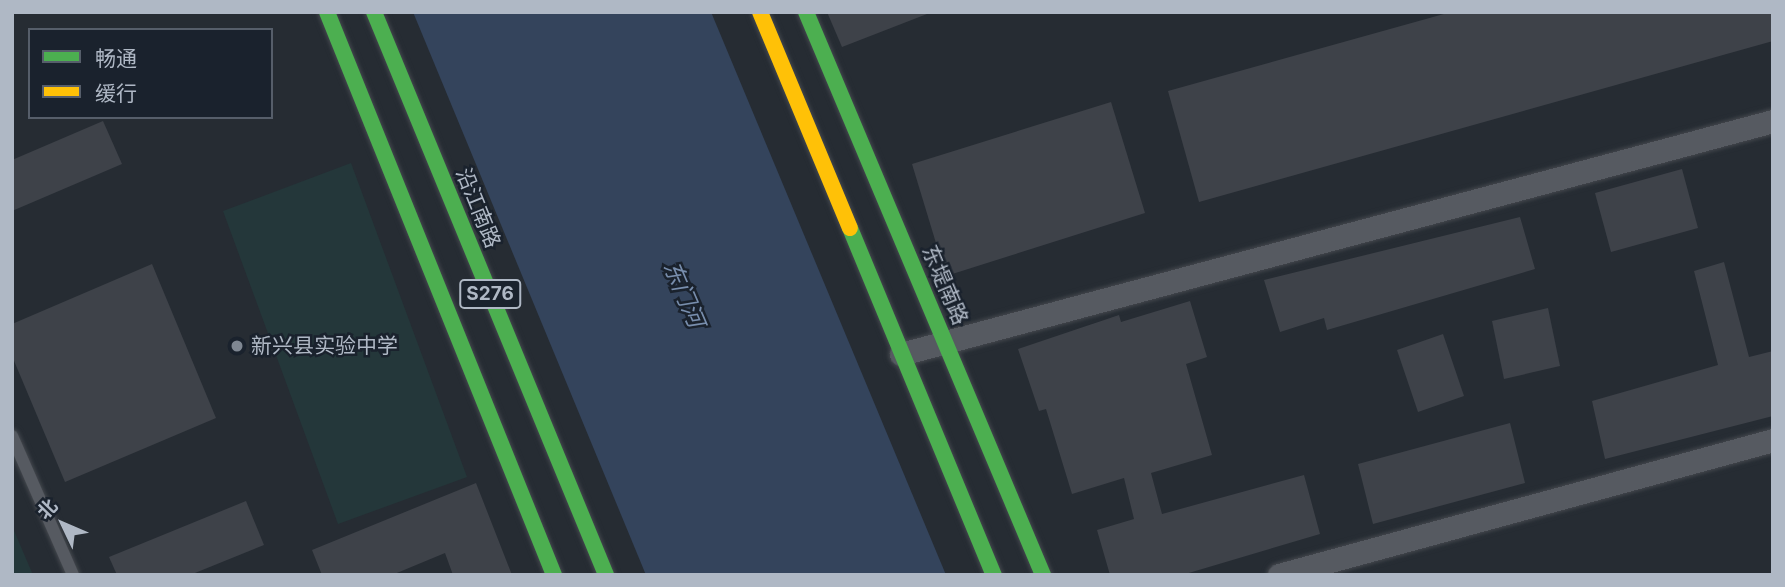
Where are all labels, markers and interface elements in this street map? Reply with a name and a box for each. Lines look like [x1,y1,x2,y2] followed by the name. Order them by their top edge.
[28,28,273,119] legend
[95,46,137,71] text: 畅通
[95,81,137,106] text: 缓行
[451,164,505,252] street label: 沿江南路
[917,241,973,329] street label: 东堤南路
[658,257,710,331] water label: 东门河
[458,278,522,310] road number: S276
[251,333,398,359] place label: 新兴县实验中学
[229,338,245,354] marker: 新兴县实验中学
[28,489,98,559] north arrow
[33,494,62,524] text: 北

